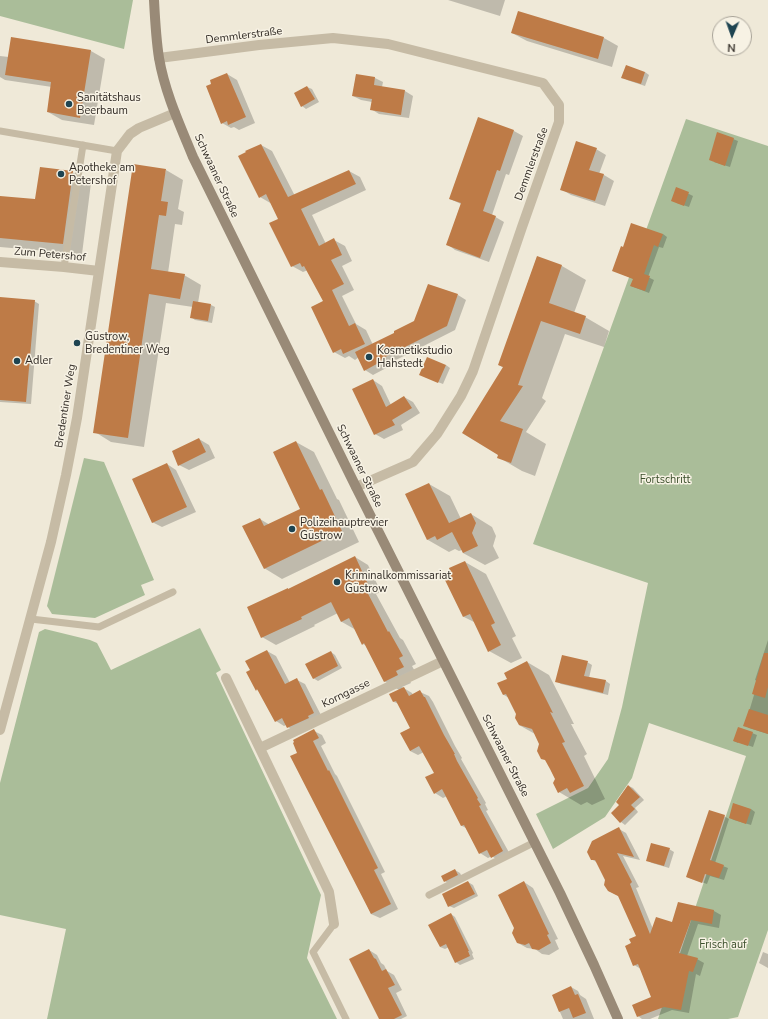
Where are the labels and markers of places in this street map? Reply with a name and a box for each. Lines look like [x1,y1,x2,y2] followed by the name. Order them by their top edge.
[77,91,141,117] place label: Sanitätshaus Beerbaum
[64,99,74,109] marker: Sanitätshaus Beerbaum
[69,161,135,187] place label: Apotheke am Petershof
[56,169,66,179] marker: Apotheke am Petershof
[85,330,170,356] place label: Güstrow, Bredentiner Weg
[72,338,82,348] marker: Güstrow, Bredentiner Weg
[377,344,453,370] place label: Kosmetikstudio Hahstedt
[364,352,374,362] marker: Kosmetikstudio Hahstedt
[25,354,52,368] place label: Adler
[12,356,22,366] marker: Adler
[300,516,388,542] place label: Polizeihauptrevier Güstrow
[287,524,297,534] marker: Polizeihauptrevier Güstrow
[345,569,451,595] place label: Kriminalkommissariat Güstrow
[332,577,342,587] marker: Kriminalkommissariat Güstrow

